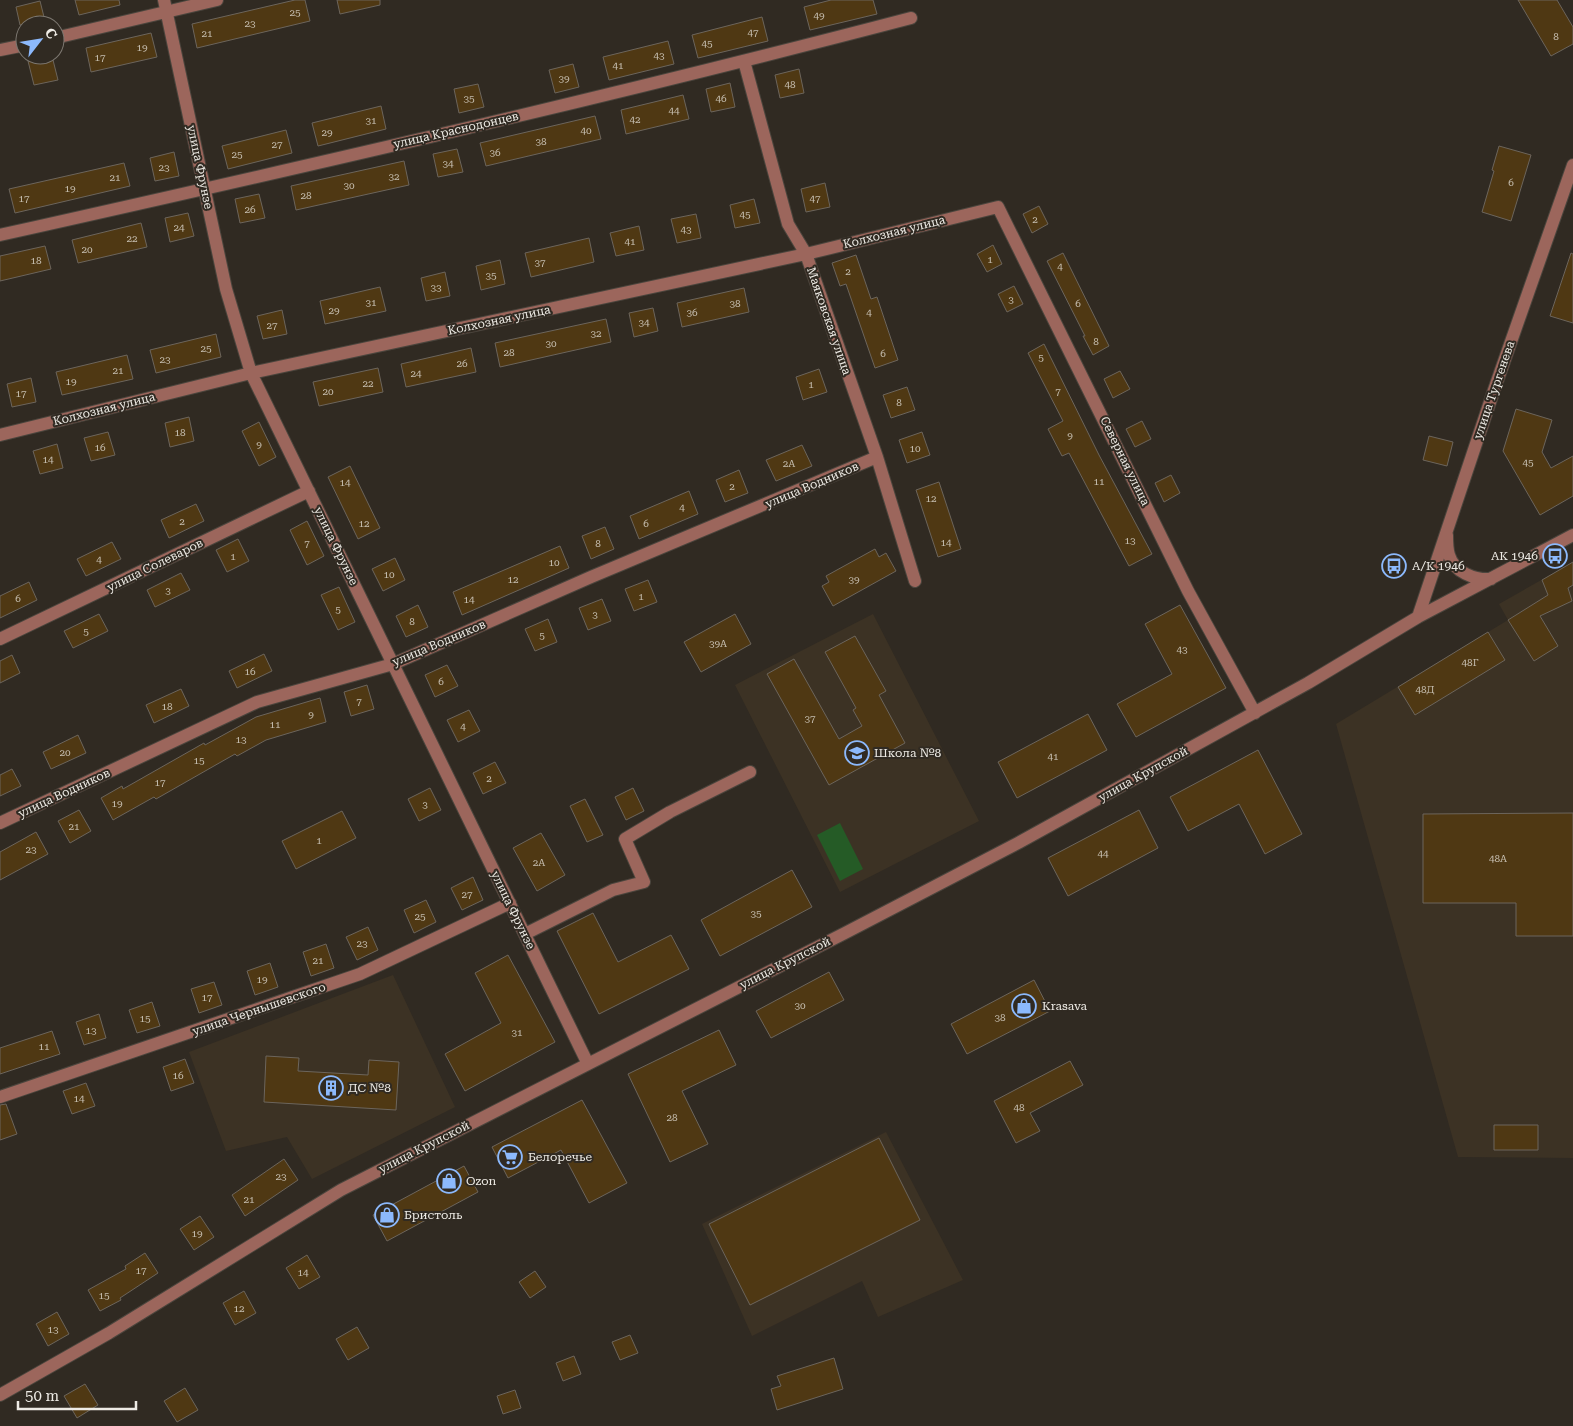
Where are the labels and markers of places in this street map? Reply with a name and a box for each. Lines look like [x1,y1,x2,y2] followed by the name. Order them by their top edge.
[1542,543,1568,569] bus stop icon: АК 1946
[1491,549,1538,563] place label: АК 1946
[1381,553,1407,579] bus stop icon: А/К 1946
[1412,559,1465,573] place label: А/К 1946
[844,740,870,766] school or university icon: Школа №8
[874,746,942,760] place label: Школа №8
[1011,993,1037,1019] shop icon: Krasava
[1042,999,1088,1013] place label: Krasava
[318,1075,344,1101] building icon: ДС №8
[348,1081,391,1095] place label: ДС №8
[497,1144,523,1170] supermarket icon: Белоречье
[528,1150,592,1164] place label: Белоречье
[436,1168,462,1194] shop icon: Ozon
[466,1174,497,1188] place label: Ozon
[374,1202,400,1228] shop icon: Бристоль
[404,1208,463,1222] place label: Бристоль

